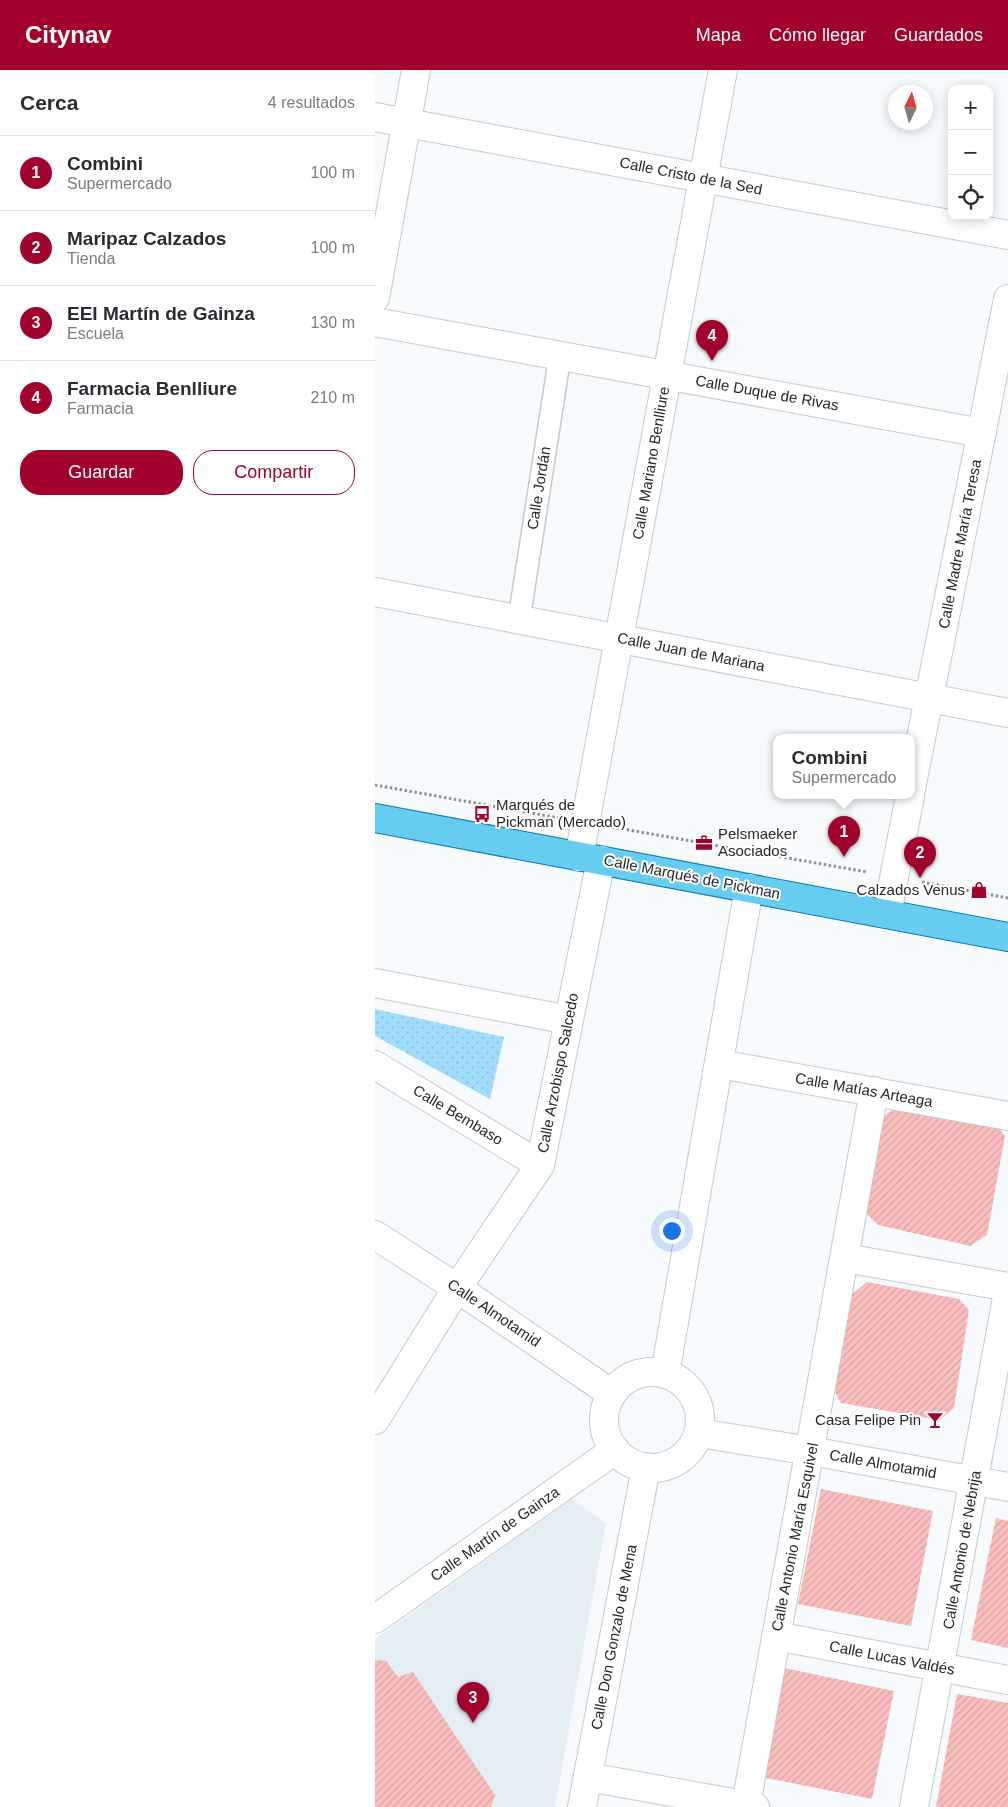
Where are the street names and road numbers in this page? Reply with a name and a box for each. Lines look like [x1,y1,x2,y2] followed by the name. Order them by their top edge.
[618,153,764,198] street label: Calle Cristo de la Sed
[694,372,840,413] street label: Calle Duque de Rivas
[629,385,672,541] street label: Calle Mariano Benlliure
[524,445,553,531] street label: Calle Jordán
[935,457,984,630] street label: Calle Madre María Teresa
[616,629,767,674] street label: Calle Juan de Mariana
[602,851,782,902] street label: Calle Marqués de Pickman
[534,991,581,1154] street label: Calle Arzobispo Salcedo
[794,1069,935,1110] street label: Calle Matías Arteaga
[410,1081,506,1148] street label: Calle Bembaso
[445,1275,544,1350] street label: Calle Almotamid
[768,1441,821,1633] street label: Calle Antonio María Esquivel
[828,1446,938,1481] street label: Calle Almotamid
[939,1469,984,1631] street label: Calle Antonio de Nebrija
[427,1482,563,1585] street label: Calle Martín de Gainza
[587,1542,640,1731] street label: Calle Don Gonzalo de Mena
[828,1637,956,1678] street label: Calle Lucas Valdés

